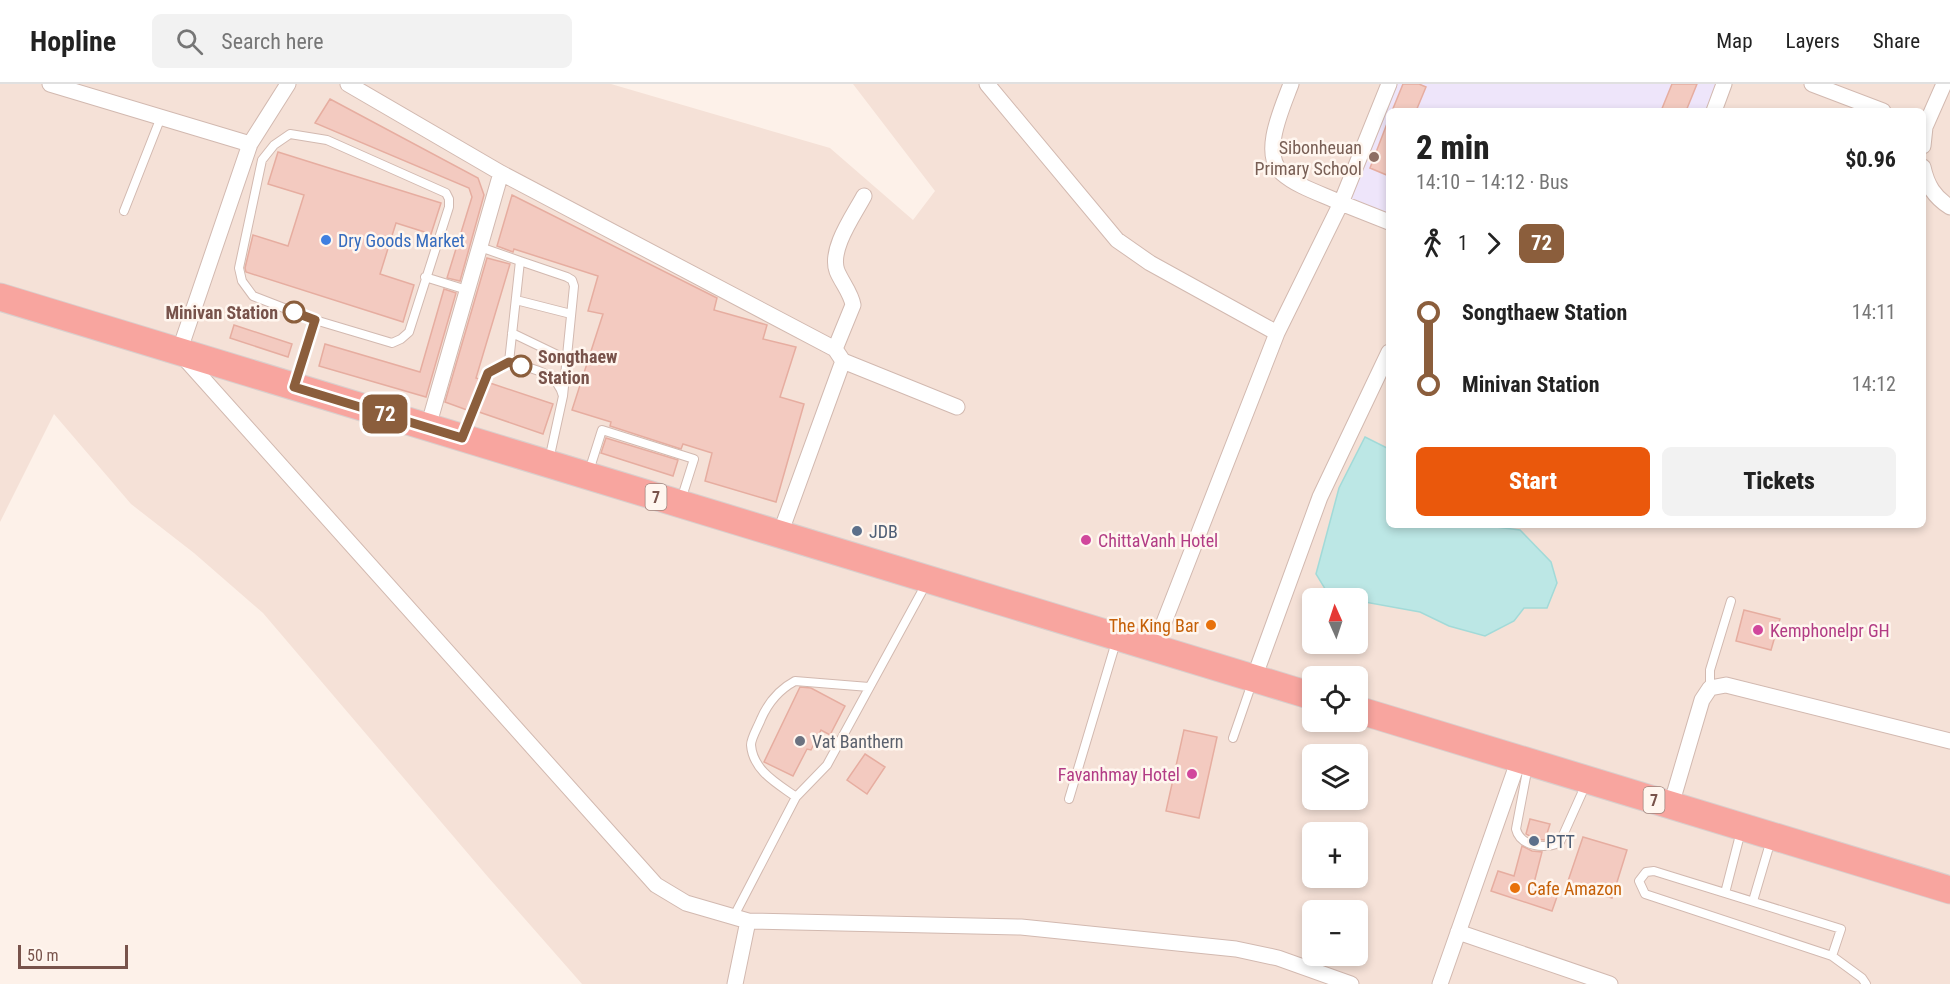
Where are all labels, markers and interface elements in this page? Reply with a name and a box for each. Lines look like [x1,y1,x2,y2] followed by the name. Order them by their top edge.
[152,14,572,68] search box
[30,25,116,58] text: Hopline
[173,25,206,58] icon: search
[221,29,324,54] text: Search here
[1716,29,1753,53] text: Map
[1786,29,1840,53] text: Layers
[1873,29,1920,53] text: Share
[1416,128,1490,167] text: 2 min
[1254,137,1362,179] place label: Sibonheuan Primary School
[1845,147,1896,172] text: $0.96
[1367,150,1381,164] marker: Sibonheuan Primary School
[1416,170,1569,194] text: 14:10 – 14:12 · Bus
[1416,227,1449,260] icon: walk
[1477,227,1510,260] icon: forward
[338,230,465,251] place label: Dry Goods Market
[1458,231,1468,255] text: 1
[1531,231,1552,255] text: 72
[319,233,333,247] marker: Dry Goods Market
[1462,300,1627,325] text: Songthaew Station
[1852,300,1896,324] text: 14:11
[283,301,305,323] marker: Minivan Station
[165,302,278,323] place label: Minivan Station
[538,346,618,388] place label: Songthaew Station
[510,355,532,377] marker: Songthaew Station
[1462,372,1600,397] text: Minivan Station
[1852,372,1896,396] text: 14:12
[358,394,412,434] line badge: 72
[374,402,396,426] text: 72
[1416,447,1650,516] button: Start
[1662,447,1896,516] button: Tickets
[646,484,666,510] road number: 7
[869,521,898,542] place label: JDB
[850,524,864,538] marker: JDB
[1098,530,1218,551] place label: ChittaVanh Hotel
[1079,533,1093,547] marker: ChittaVanh Hotel
[1302,588,1368,654] north arrow
[1302,588,1368,966] map controls
[1109,615,1200,636] place label: The King Bar
[1204,618,1218,632] marker: The King Bar
[1770,620,1890,641] place label: Kemphonelpr GH
[1751,623,1765,637] marker: Kemphonelpr GH
[1302,666,1368,732] button: locate
[812,731,904,752] place label: Vat Banthern
[793,734,807,748] marker: Vat Banthern
[1302,744,1368,810] button: layers
[1058,764,1180,785] place label: Favanhmay Hotel
[1185,767,1199,781] marker: Favanhmay Hotel
[1644,787,1664,813] road number: 7
[1302,822,1368,888] button: +
[1546,831,1575,852] place label: PTT
[1527,834,1541,848] marker: PTT
[1527,878,1622,899] place label: Cafe Amazon
[1508,881,1522,895] marker: Cafe Amazon
[1302,900,1368,966] button: −
[18,942,128,970] scale bar
[27,946,59,965] text: 50 m

